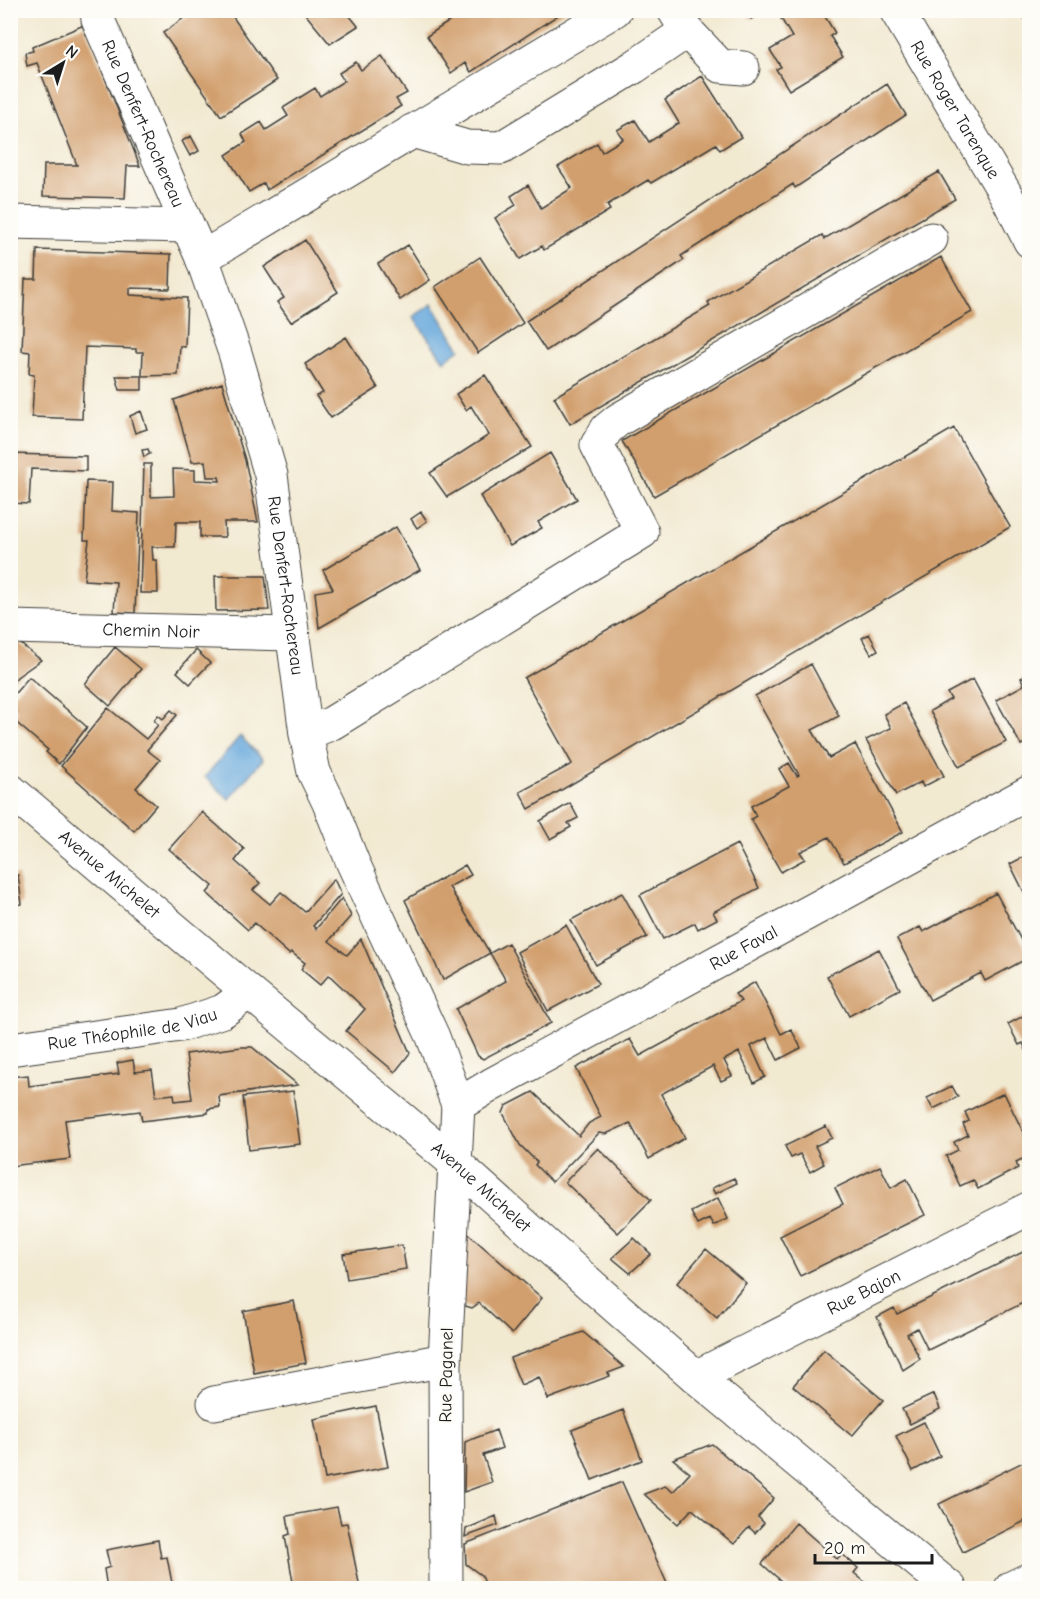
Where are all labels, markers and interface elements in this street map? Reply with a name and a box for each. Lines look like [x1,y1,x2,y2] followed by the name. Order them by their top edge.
[33,33,93,93] north arrow
[97,37,189,211] street label: Rue Denfert-Rochereau
[906,37,1004,183] street label: Rue Roger Tarenque
[62,42,81,62] text: N
[263,495,308,676] street label: Rue Denfert-Rochereau
[102,619,201,643] street label: Chemin Noir
[54,826,164,923] street label: Avenue Michelet
[706,921,781,975] street label: Rue Faval
[46,1004,220,1055] street label: Rue Théophile de Viau
[427,1138,535,1237] street label: Avenue Michelet
[824,1265,904,1320] street label: Rue Bajon
[435,1327,458,1423] street label: Rue Paganel
[815,1527,932,1565] scale bar
[824,1538,865,1559] text: 20 m

